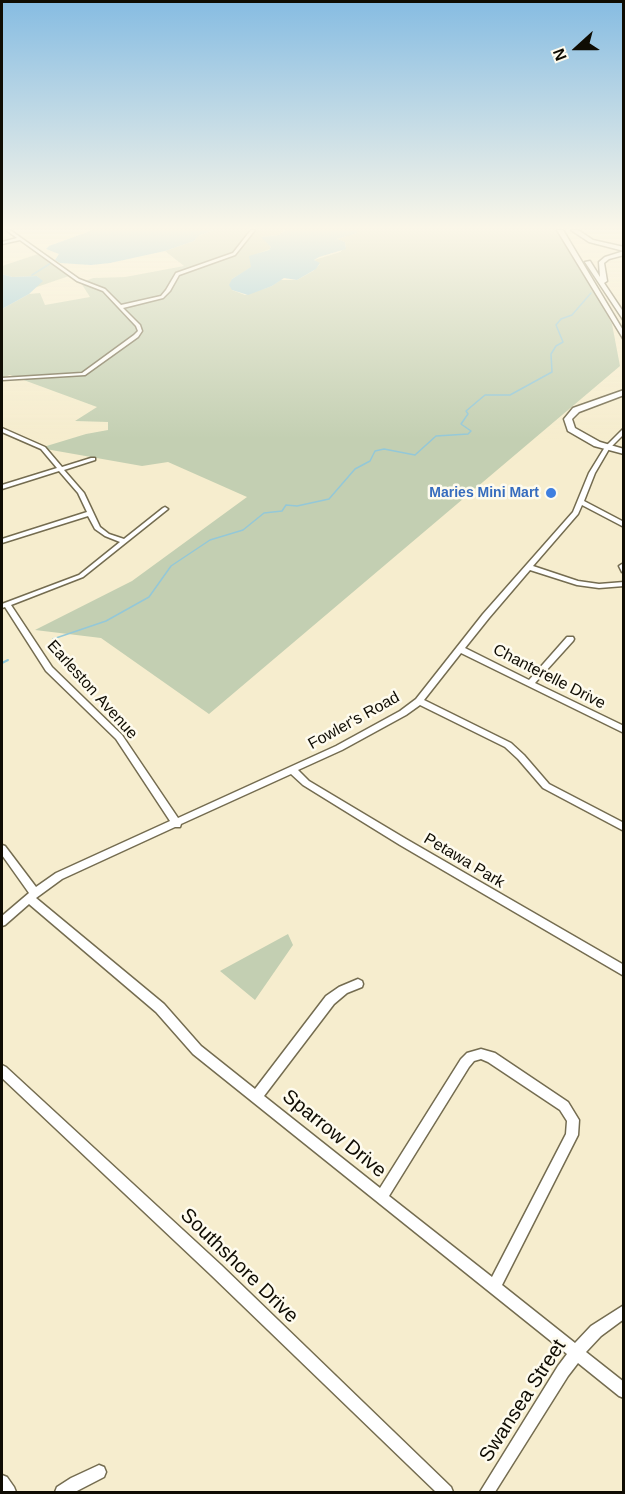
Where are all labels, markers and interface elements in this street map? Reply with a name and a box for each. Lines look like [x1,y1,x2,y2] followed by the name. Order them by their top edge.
[547,18,607,78] north arrow
[550,46,570,63] text: N
[429,485,539,501] place label: Maries Mini Mart
[544,486,558,500] marker: Maries Mini Mart
[43,637,141,743] street label: Earleston Avenue
[490,640,608,714] street label: Chanterelle Drive
[305,688,403,754] street label: Fowler's Road
[420,829,508,893] street label: Petawa Park
[277,1085,391,1183] street label: Sparrow Drive
[175,1204,303,1328] street label: Southshore Drive
[474,1335,572,1467] street label: Swansea Street

